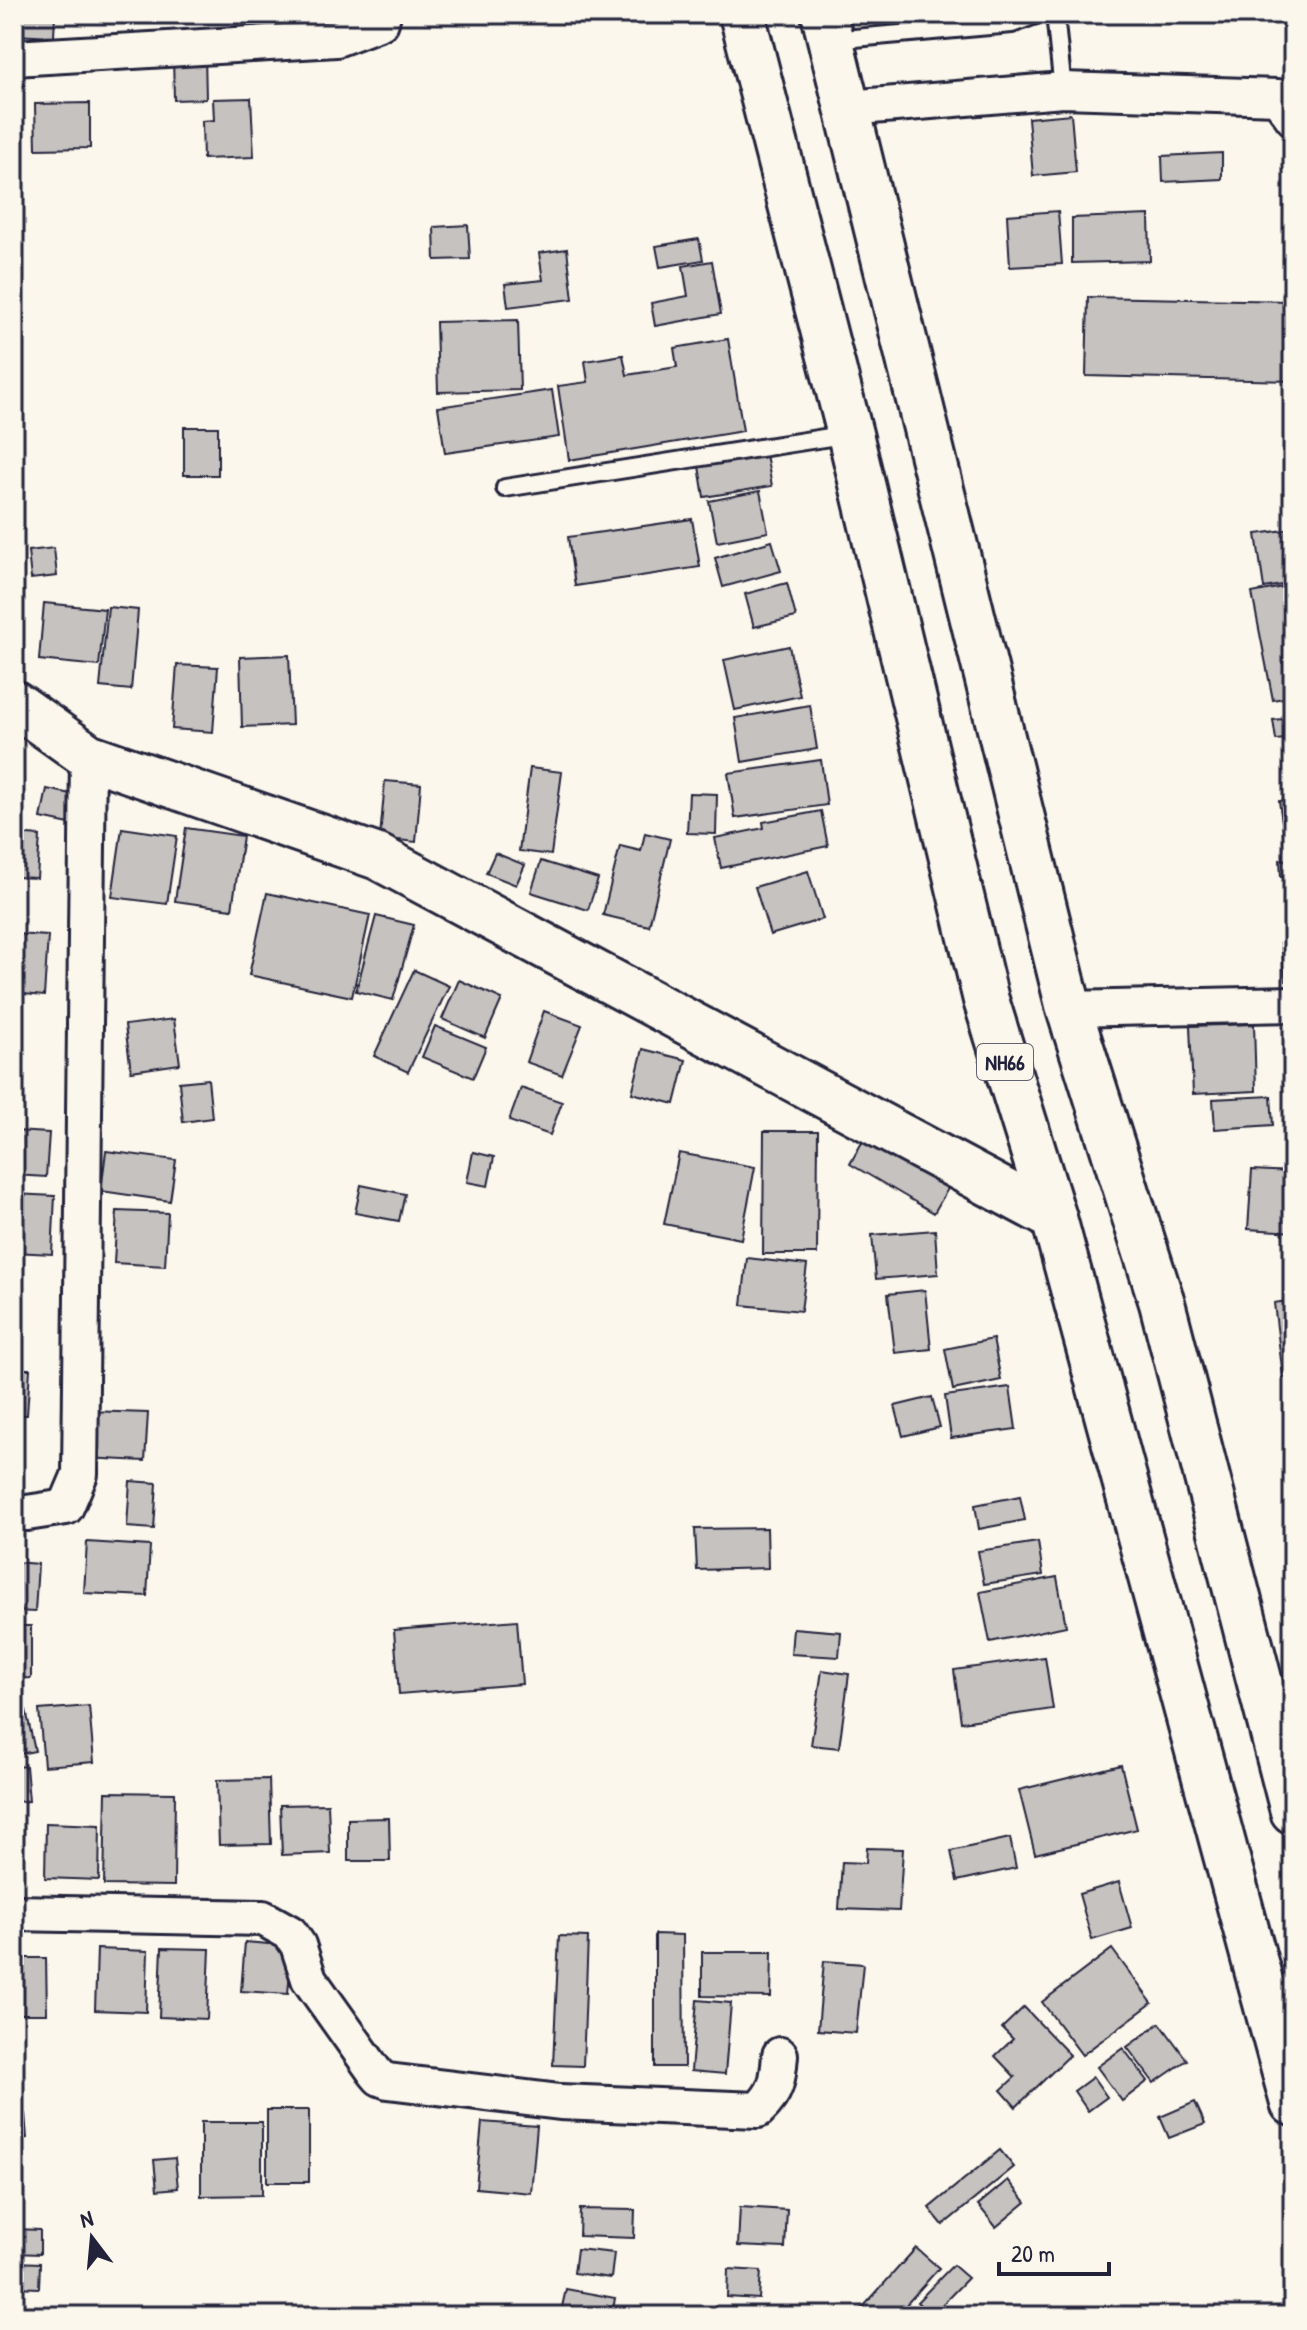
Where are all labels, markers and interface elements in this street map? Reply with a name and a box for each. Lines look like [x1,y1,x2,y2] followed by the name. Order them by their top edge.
[977,1044,1033,1080] road number: NH66
[52,2198,132,2278] north arrow
[77,2203,97,2235] text: N
[999,2226,1109,2276] scale bar
[1011,2237,1055,2269] text: 20 m

